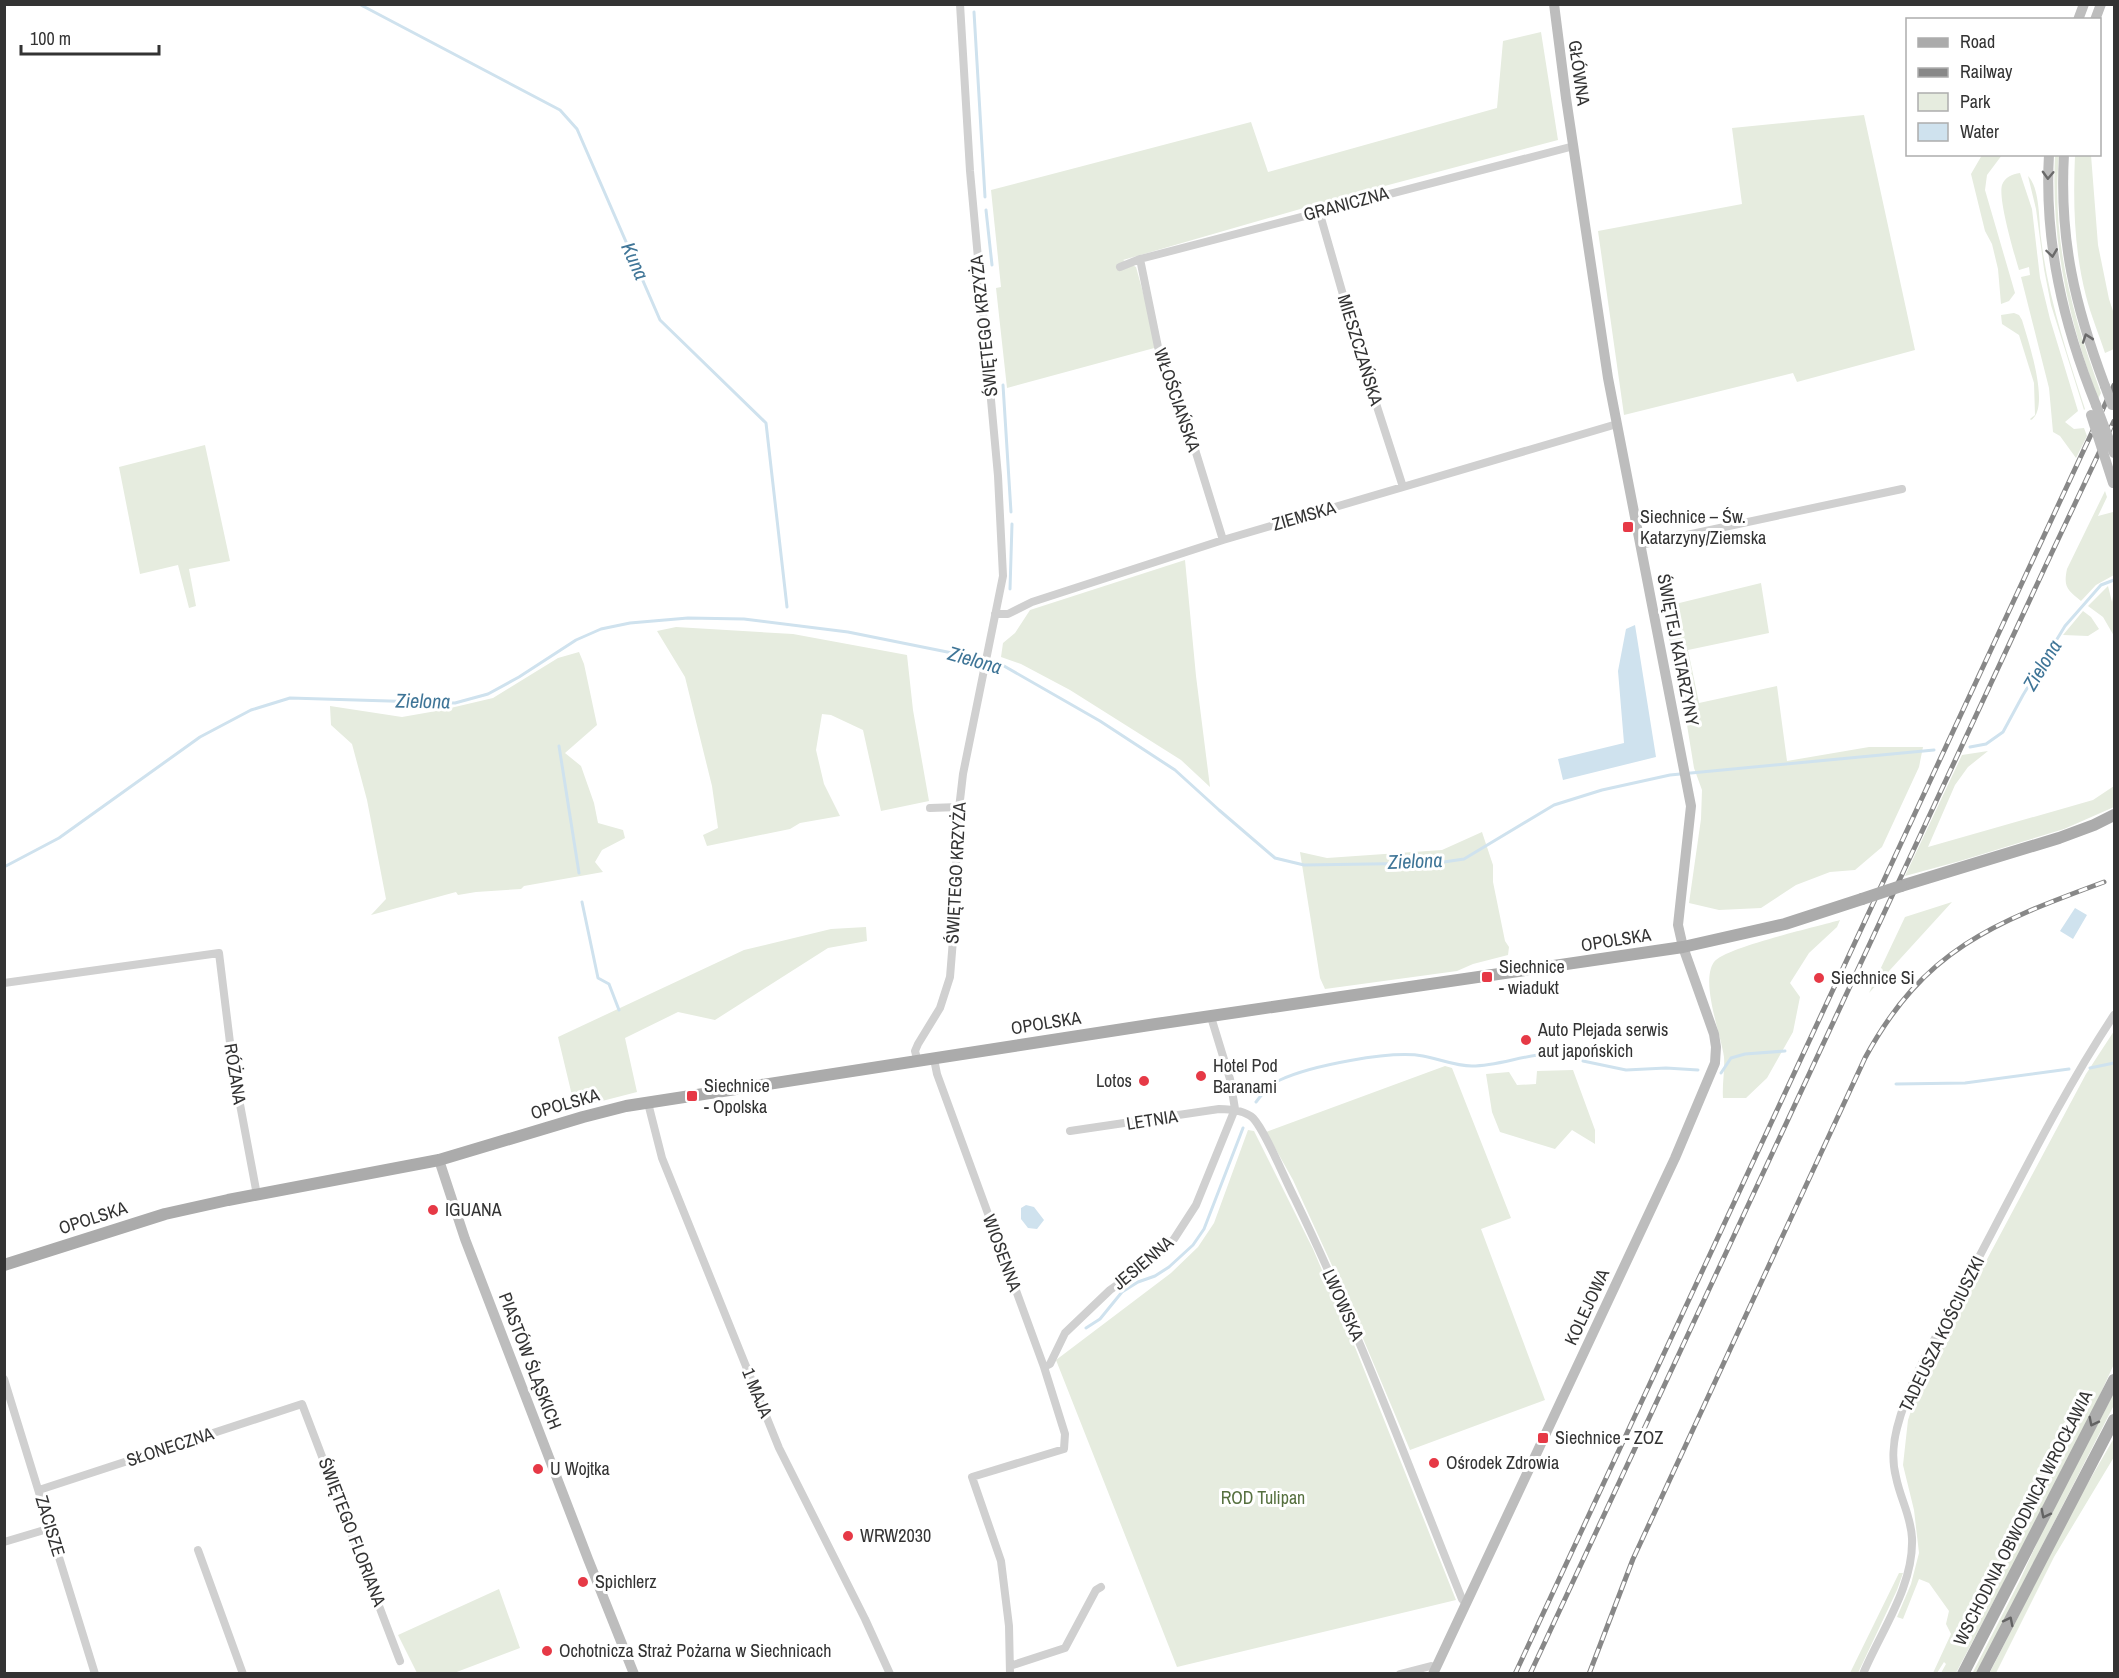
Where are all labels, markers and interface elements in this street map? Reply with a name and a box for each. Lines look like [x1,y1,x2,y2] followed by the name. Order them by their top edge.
[21,18,159,56] scale bar
[1906,18,2101,156] legend
[30,26,71,51] text: 100 m
[1960,29,1995,54] text: Road
[1563,39,1596,107] street label: GŁÓWNA
[1960,59,2013,84] text: Railway
[1960,89,1991,114] text: Park
[1960,119,1999,144] text: Water
[2042,170,2054,179] one-way arrow
[1301,180,1391,227] street label: GRANICZNA
[615,238,656,284] water label: Kuna
[2046,249,2058,258] one-way arrow
[964,254,1003,398] street label: ŚWIĘTEGO KRZYŻA
[1332,291,1389,409] street label: MIESZCZAŃSKA
[2082,333,2095,344] one-way arrow
[1148,345,1207,455] street label: WŁOŚCIAŃSKA
[1269,495,1339,536] street label: ZIEMSKA
[1640,504,1766,550] place label: Siechnice – Św. Katarzyny/Ziemska
[1621,520,1635,534] marker: Siechnice – Św. Katarzyny/Ziemska
[1651,572,1706,728] street label: ŚWIĘTEJ KATARZYNY
[2015,634,2067,696] water label: Zielona
[944,639,1005,680] water label: Zielona
[394,687,451,714] water label: Zielona
[939,801,972,944] street label: ŚWIĘTEGO KRZYŻA
[1386,846,1443,875] water label: Zielona
[1579,922,1653,957] street label: OPOLSKA
[1499,954,1565,1000] place label: Siechnice - wiadukt
[1831,965,1915,990] place label: Siechnice Si
[1480,970,1494,984] marker: Siechnice - wiadukt
[1812,971,1826,985] marker: Siechnice Si
[1009,1005,1083,1040] street label: OPOLSKA
[1537,1017,1668,1063] place label: Auto Plejada serwis aut japońskich
[1519,1033,1533,1047] marker: Auto Plejada serwis aut japońskich
[218,1042,253,1106] street label: RÓŻANA
[1213,1053,1278,1099] place label: Hotel Pod Baranami
[1096,1068,1132,1093] place label: Lotos
[1194,1069,1208,1083] marker: Hotel Pod Baranami
[704,1073,770,1119] place label: Siechnice - Opolska
[1137,1074,1151,1088] marker: Lotos
[528,1082,602,1125] street label: OPOLSKA
[685,1089,699,1103] marker: Siechnice - Opolska
[1124,1103,1180,1136] street label: LETNIA
[55,1195,130,1240] street label: OPOLSKA
[445,1197,502,1222] place label: IGUANA
[426,1203,440,1217] marker: IGUANA
[977,1211,1028,1295] street label: WIOSENNA
[1107,1230,1178,1295] street label: JESIENNA
[1893,1252,1990,1416] street label: TADEUSZA KOŚCIUSZKI
[1558,1264,1615,1349] street label: KOLEJOWA
[1317,1265,1370,1345] street label: LWOWSKA
[493,1289,568,1433] street label: PIASTÓW ŚLĄSKICH
[736,1364,779,1422] street label: 1 MAJA
[1947,1386,2098,1650] street label: WSCHODNIA OBWODNICA WROCŁAWIA
[2089,1416,2100,1427] one-way arrow
[123,1421,217,1472] street label: SŁONECZNA
[1555,1425,1663,1450] place label: Siechnice - ZOZ
[1536,1431,1550,1445] marker: Siechnice - ZOZ
[1446,1450,1559,1475] place label: Ośrodek Zdrowia
[313,1454,392,1610] street label: ŚWIĘTEGO FLORIANA
[550,1456,610,1481] place label: U Wojtka
[1427,1456,1441,1470] marker: Ośrodek Zdrowia
[531,1462,545,1476] marker: U Wojtka
[1221,1485,1305,1510] park label: ROD Tulipan
[29,1492,72,1559] street label: ZACISZE
[2041,1507,2052,1518] one-way arrow
[860,1523,931,1548] place label: WRW2030
[841,1529,855,1543] marker: WRW2030
[595,1569,657,1594] place label: Spichlerz
[576,1575,590,1589] marker: Spichlerz
[2002,1617,2013,1628] one-way arrow
[559,1638,831,1663] place label: Ochotnicza Straż Pożarna w Siechnicach
[540,1644,554,1658] marker: Ochotnicza Straż Pożarna w Siechnicach

